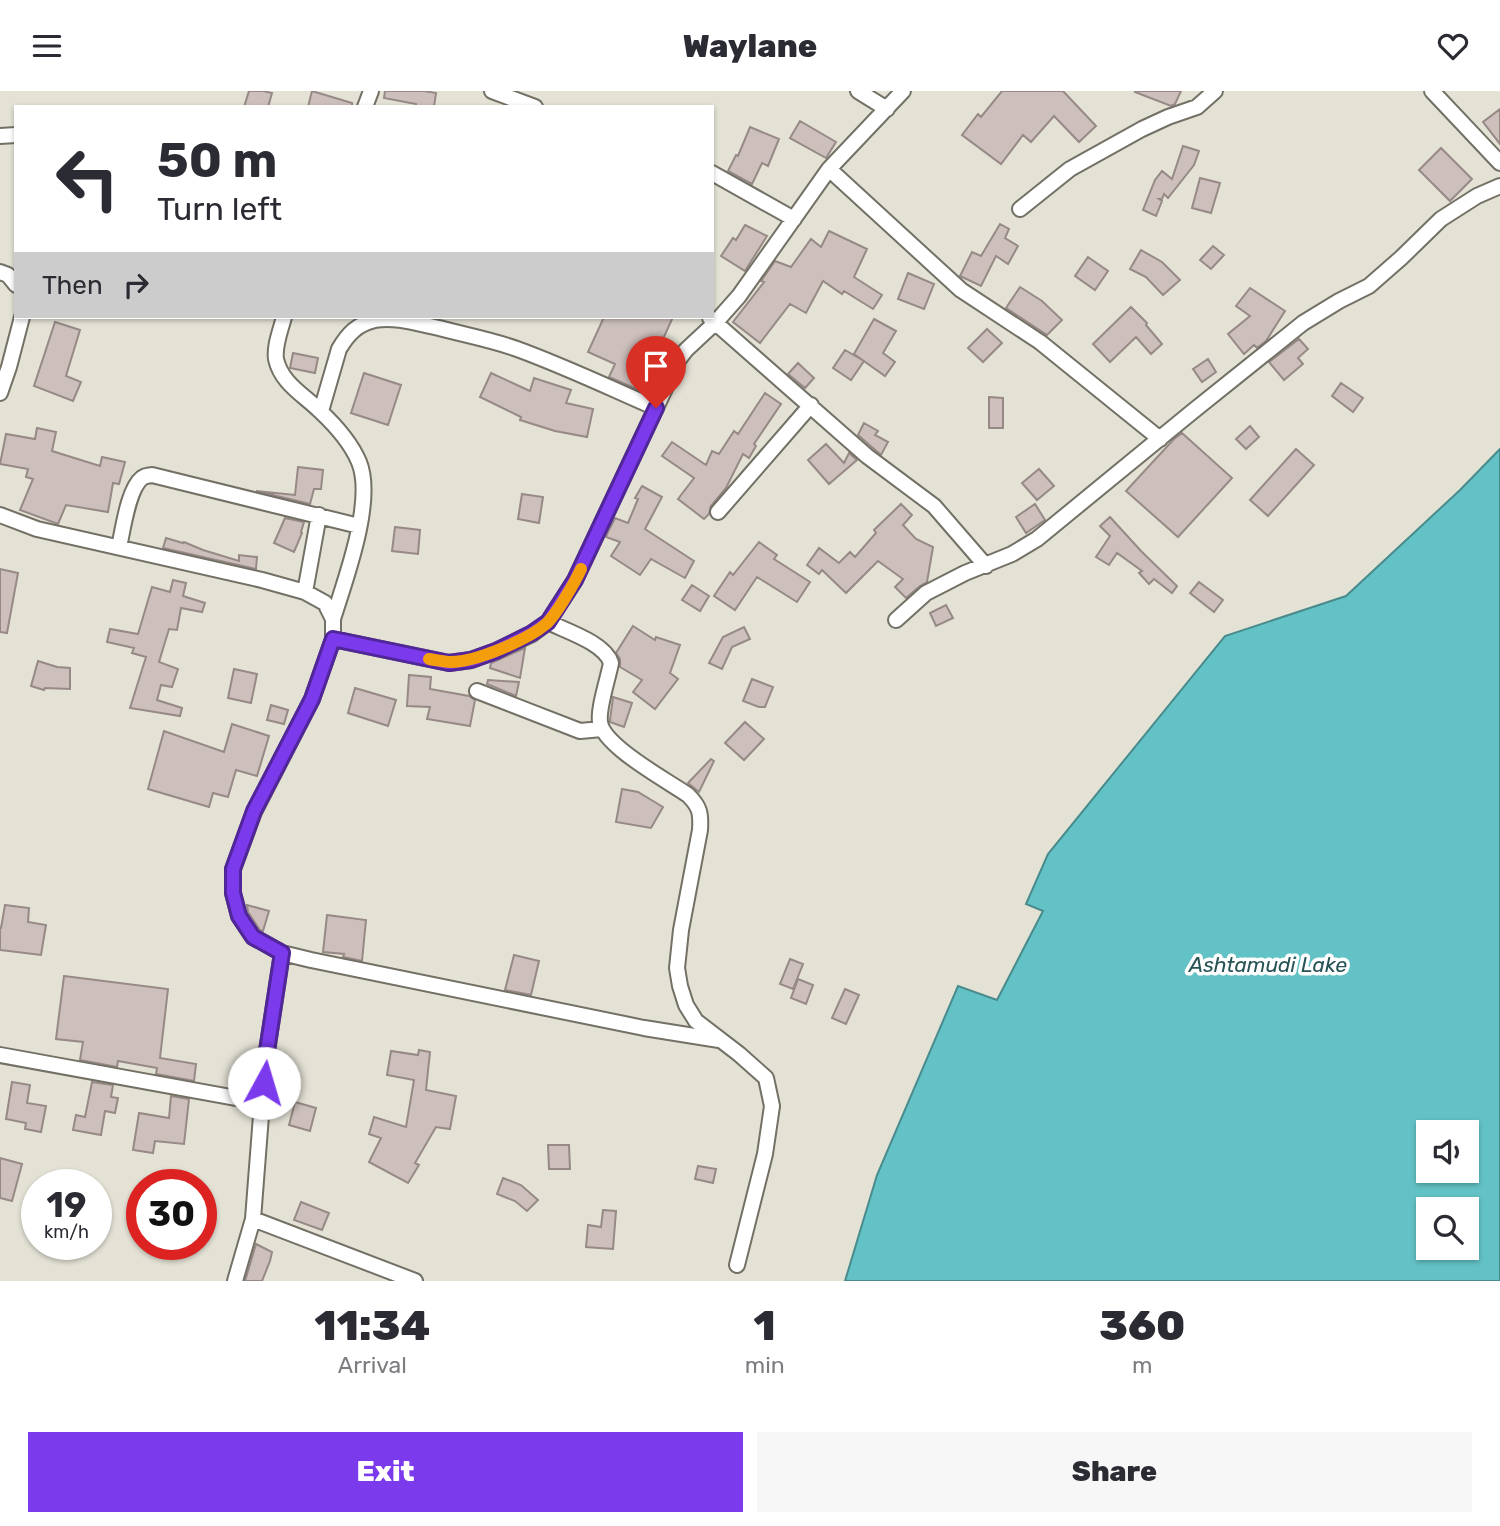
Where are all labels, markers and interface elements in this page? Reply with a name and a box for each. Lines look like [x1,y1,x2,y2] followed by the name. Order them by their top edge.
[28,27,66,65] icon: menu
[683,27,817,65] text: Waylane
[1434,27,1472,65] icon: heart
[157,131,277,189] text: 50 m
[42,133,133,224] icon: left
[157,190,282,228] text: Turn left
[117,266,155,304] icon: right
[42,270,103,301] text: Then
[626,336,686,408] pin
[637,347,675,385] icon: arrive
[1188,952,1347,977] water label: Ashtamudi Lake
[227,1046,301,1120] position arrow
[1416,1120,1479,1260] map controls
[1416,1120,1479,1183] button: sound
[126,1169,217,1260] speed limit sign: 30
[47,1184,86,1226] text: 19
[1416,1197,1479,1260] button: search
[44,1221,89,1243] text: km/h
[315,1301,430,1351] text: 11:34
[754,1301,776,1351] text: 1
[1099,1301,1185,1351] text: 360
[338,1351,407,1379] text: Arrival
[745,1351,785,1379] text: min
[1132,1351,1153,1379] text: m
[28,1432,743,1512] button: Exit
[757,1432,1472,1512] button: Share

